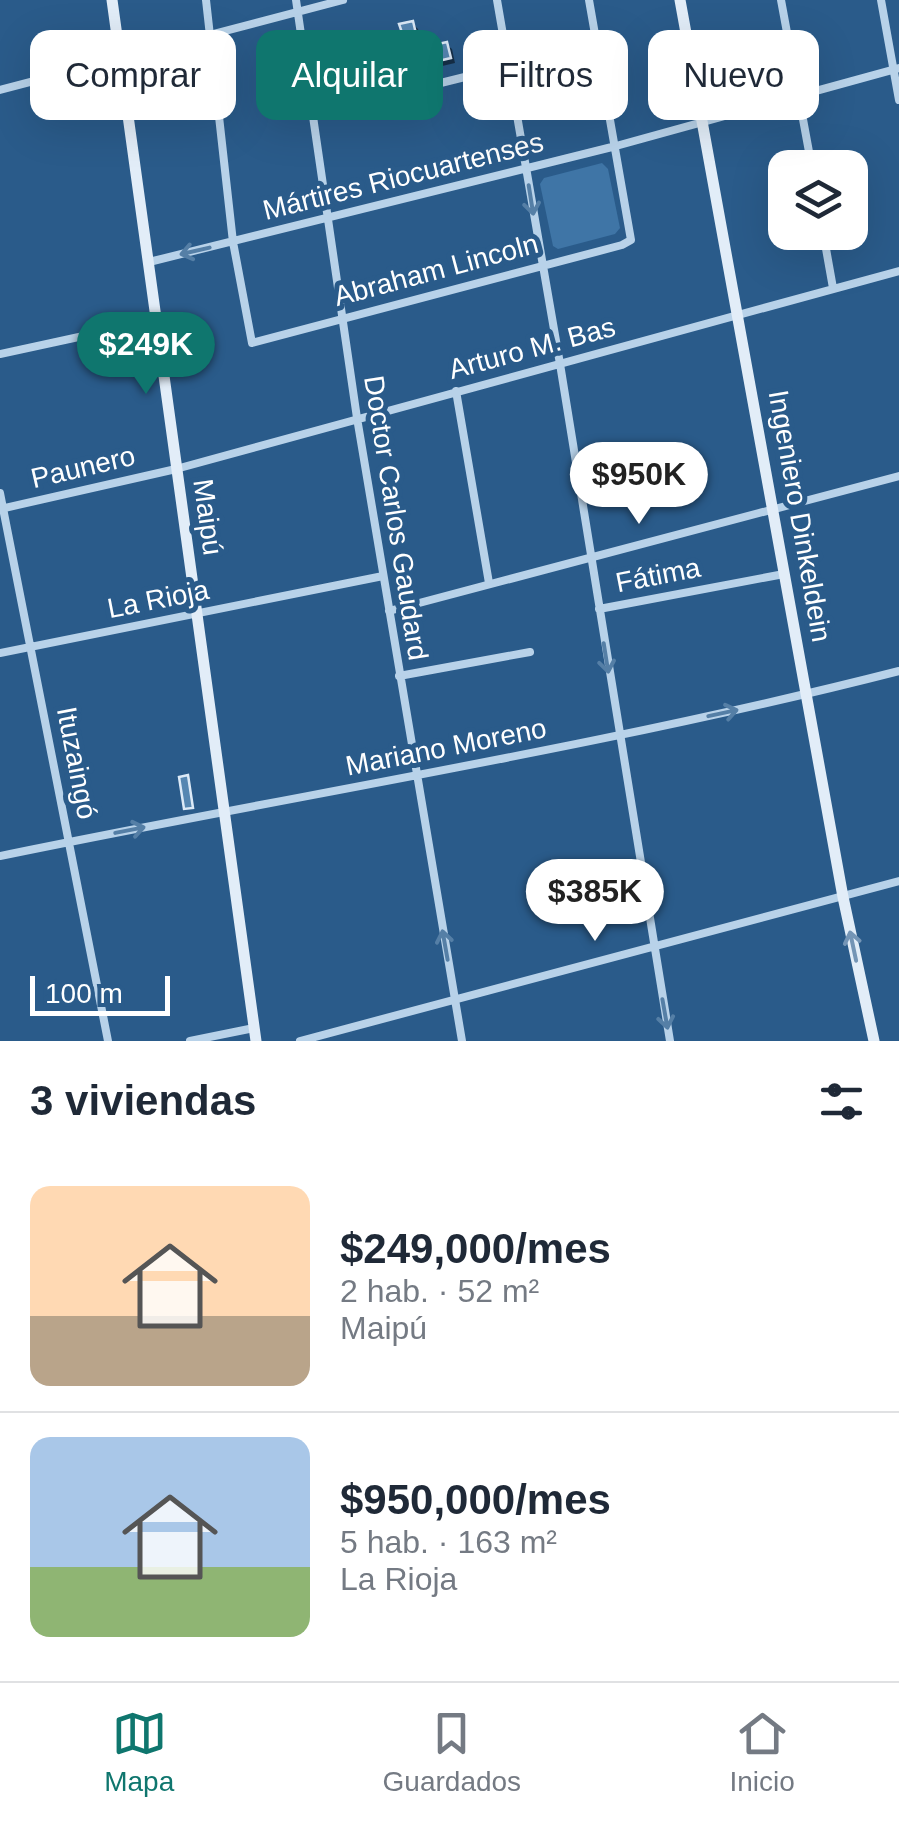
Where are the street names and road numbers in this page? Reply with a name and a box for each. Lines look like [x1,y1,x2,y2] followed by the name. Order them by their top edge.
[260,126,546,226] street label: Mártires Riocuartenses
[331,228,541,312] street label: Abraham Lincoln
[445,311,619,385] street label: Arturo M. Bas
[358,373,434,663] street label: Doctor Carlos Gaudard
[763,388,837,644] street label: Ingeniero Dinkeldein
[28,440,138,494] street label: Paunero
[187,477,229,557] street label: Maipú
[613,552,703,598] street label: Fátima
[105,574,212,624] street label: La Rioja
[51,704,103,822] street label: Ituzaingó
[343,712,549,782] street label: Mariano Moreno

